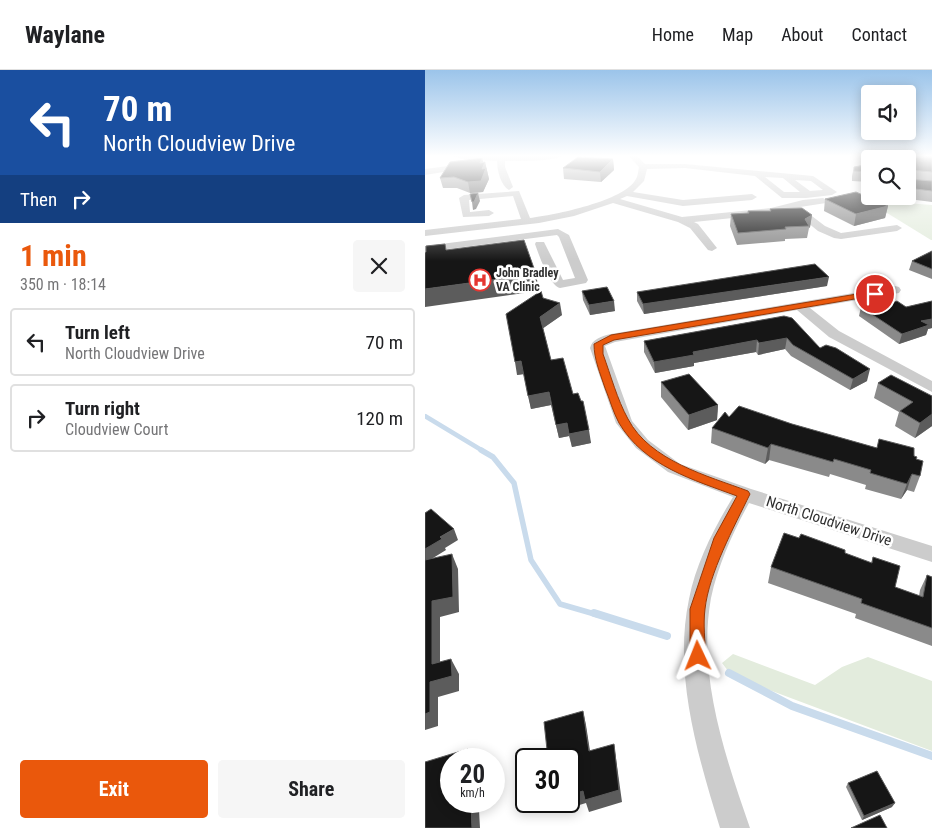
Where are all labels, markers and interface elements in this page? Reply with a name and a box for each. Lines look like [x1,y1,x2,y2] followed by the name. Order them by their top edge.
[25,21,105,49] text: Waylane
[652,24,694,45] text: Home
[722,24,753,45] text: Map
[781,24,823,45] text: About
[851,24,907,45] text: Contact
[861,85,916,205] map controls
[861,85,916,140] button: sound
[103,89,172,130] text: 70 m
[20,90,85,155] icon: left
[103,131,295,156] text: North Cloudview Drive
[861,150,916,205] button: search
[67,185,95,213] icon: right
[20,188,57,211] text: Then
[20,238,87,273] text: 1 min
[353,240,405,292] button: close
[496,266,559,294] place label: John Bradley VA Clinic
[468,268,492,292] hospital icon: John Bradley VA Clinic
[854,273,896,315] pin
[20,275,106,294] text: 350 m · 18:14
[861,280,889,308] icon: arrive
[65,321,130,344] text: Turn left
[22,328,50,356] icon: left
[366,331,403,354] text: 70 m
[65,344,205,363] text: North Cloudview Drive
[65,397,140,420] text: Turn right
[22,404,50,432] icon: right
[356,407,403,430] text: 120 m
[65,420,168,439] text: Cloudview Court
[764,492,894,550] street label: North Cloudview Drive
[671,629,723,681] position arrow
[515,748,580,813] speed limit sign: 30
[20,760,208,818] button: Exit
[218,760,405,818] button: Share
[460,760,485,789] text: 20
[460,786,485,800] text: km/h

